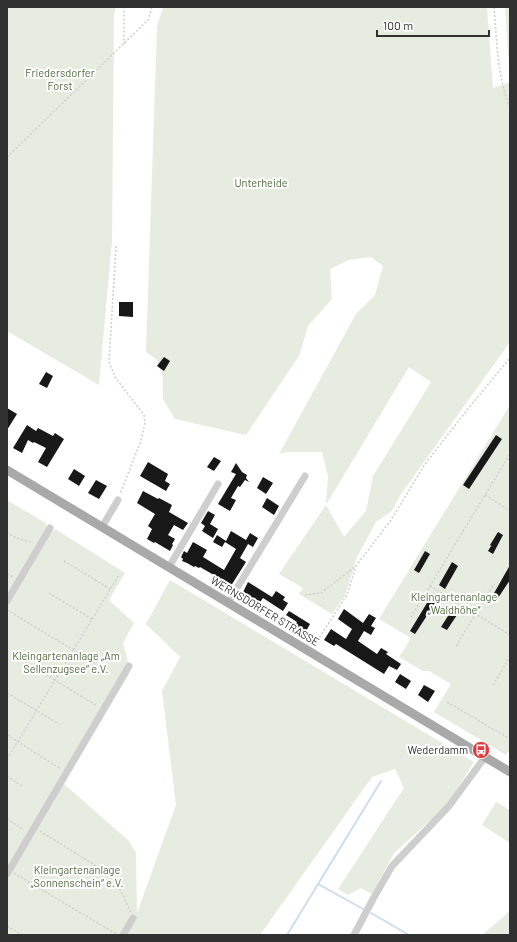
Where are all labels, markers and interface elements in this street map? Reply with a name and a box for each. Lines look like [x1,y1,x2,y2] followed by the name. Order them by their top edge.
[377,12,489,38] scale bar
[383,18,413,32] text: 100 m
[25,66,95,92] park label: Friedersdorfer Forst
[234,176,288,189] park label: Unterheide
[209,573,322,648] street label: WERNSDORFER STRASSE
[411,590,497,616] park label: Kleingartenanlage „Waldhöhe“
[12,649,120,675] park label: Kleingartenanlage „Am Sellenzugsee“ e.V.
[471,740,491,760] bus stop icon: Wederdamm
[407,743,468,756] place label: Wederdamm
[30,863,124,889] park label: Kleingartenanlage „Sonnenschein“ e.V.

